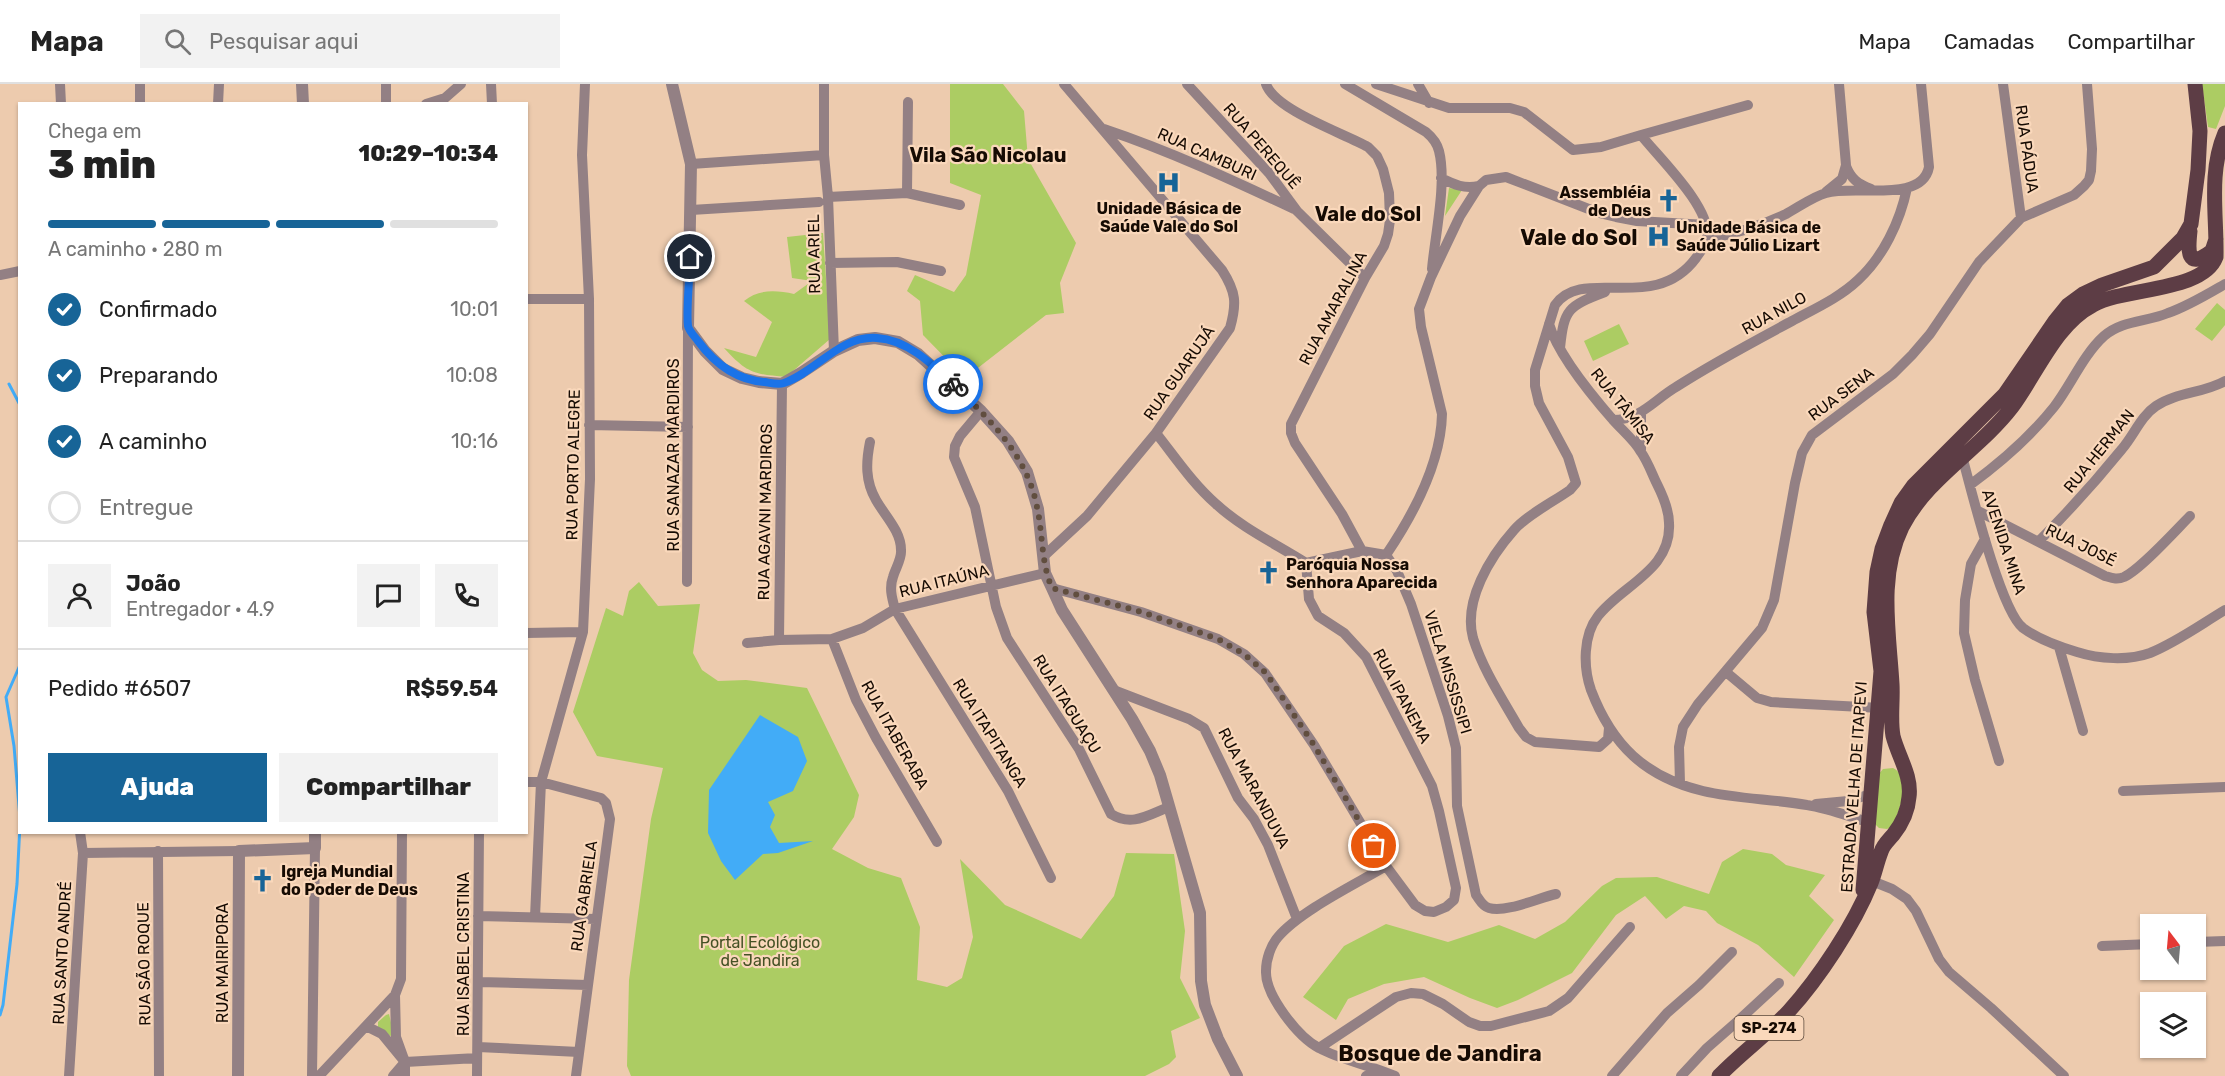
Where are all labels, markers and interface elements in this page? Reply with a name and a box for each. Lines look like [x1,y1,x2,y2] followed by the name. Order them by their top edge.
[140,14,560,68] search box
[30,25,104,58] text: Mapa
[161,25,194,58] icon: search
[209,28,359,55] text: Pesquisar aqui
[1858,29,1911,54] text: Mapa
[1944,29,2034,54] text: Camadas
[2067,29,2195,54] text: Compartilhar
[1220,99,1304,193] street label: RUA PEREQUÊ
[2011,104,2043,195] street label: RUA PÁDUA
[48,119,142,143] text: Chega em
[1155,124,1259,184] street label: RUA CAMBURI
[359,140,498,167] text: 10:29–10:34
[48,142,156,188] text: 3 min
[909,143,1067,167] district label: Vila São Nicolau
[1156,170,1182,196] hospital icon: Unidade Básica de Saúde Vale do Sol
[1559,183,1651,220] place label: Assembléia de Deus
[1656,188,1682,214] church icon: Assembléia de Deus
[1096,199,1242,236] place label: Unidade Básica de Saúde Vale do Sol
[1315,202,1421,226] district label: Vale do Sol
[804,214,824,294] street label: RUA ARIEL
[1676,218,1821,255] place label: Unidade Básica de Saúde Júlio Lizart
[1645,223,1671,249] hospital icon: Unidade Básica de Saúde Júlio Lizart
[1520,224,1638,251] district label: Vale do Sol
[664,231,715,282] pin
[48,237,223,261] text: A caminho · 280 m
[673,240,706,273] icon: home
[1295,248,1371,368] street label: RUA AMARALINA
[1738,288,1810,338] street label: RUA NILO
[48,293,81,326] icon: check
[99,296,217,323] text: Confirmado
[450,297,498,321] text: 10:01
[1139,322,1219,424] street label: RUA GUARUJÁ
[923,354,983,414] courier
[664,358,683,552] street label: RUA SANAZAR MARDIROS
[48,359,81,392] icon: check
[99,362,218,389] text: Preparando
[446,363,498,387] text: 10:08
[1804,363,1878,425] street label: RUA SENA
[1587,364,1659,448] street label: RUA TÂMISA
[937,368,970,401] icon: bike
[562,389,584,541] street label: RUA PORTO ALEGRE
[2060,405,2138,497] street label: RUA HERMAN
[754,423,776,601] street label: RUA AGAVNI MARDIROS
[48,425,81,458] icon: check
[99,428,207,455] text: A caminho
[451,429,498,453] text: 10:16
[1978,487,2030,597] street label: AVENIDA MINA
[99,494,193,521] text: Entregue
[2043,520,2119,570] street label: RUA JOSÉ
[1286,555,1437,592] place label: Paróquia Nossa Senhora Aparecida
[897,560,991,601] street label: RUA ITAÚNA
[1255,560,1281,586] church icon: Paróquia Nossa Senhora Aparecida
[48,564,111,627] button: person
[357,564,420,627] button: chat
[435,564,498,627] button: phone
[126,570,181,597] text: João
[126,597,275,621] text: Entregador · 4.9
[1420,608,1476,736] street label: VIELA MISSISSIPI
[1369,645,1435,747] street label: RUA IPANEMA
[1029,651,1105,757] street label: RUA ITAGUAÇU
[48,675,191,702] text: Pedido #6507
[405,675,498,702] text: R$59.54
[949,675,1031,791] street label: RUA ITAPITANGA
[857,677,933,793] street label: RUA ITABERABA
[1837,681,1871,893] street label: ESTRADA VELHA DE ITAPEVI
[1214,724,1294,852] street label: RUA MARANDUVA
[48,753,267,822] button: Ajuda
[279,753,498,822] button: Compartilhar
[1348,820,1399,871] pin
[1357,829,1390,862] icon: bag
[567,839,601,953] street label: RUA GABRIELA
[281,862,418,899] place label: Igreja Mundial do Poder de Deus
[250,867,276,893] church icon: Igreja Mundial do Poder de Deus
[454,872,473,1036] street label: RUA ISABEL CRISTINA
[49,881,75,1025] street label: RUA SANTO ANDRÉ
[133,902,155,1026] street label: RUA SÃO ROQUE
[213,902,232,1023] street label: RUA MAIRIPORA
[2140,914,2206,980] north arrow
[2140,914,2206,1058] map controls
[700,933,820,970] park label: Portal Ecológico de Jandira
[2140,992,2206,1058] button: layers
[1734,1016,1804,1040] road number: SP-274
[1338,1040,1542,1067] district label: Bosque de Jandira

